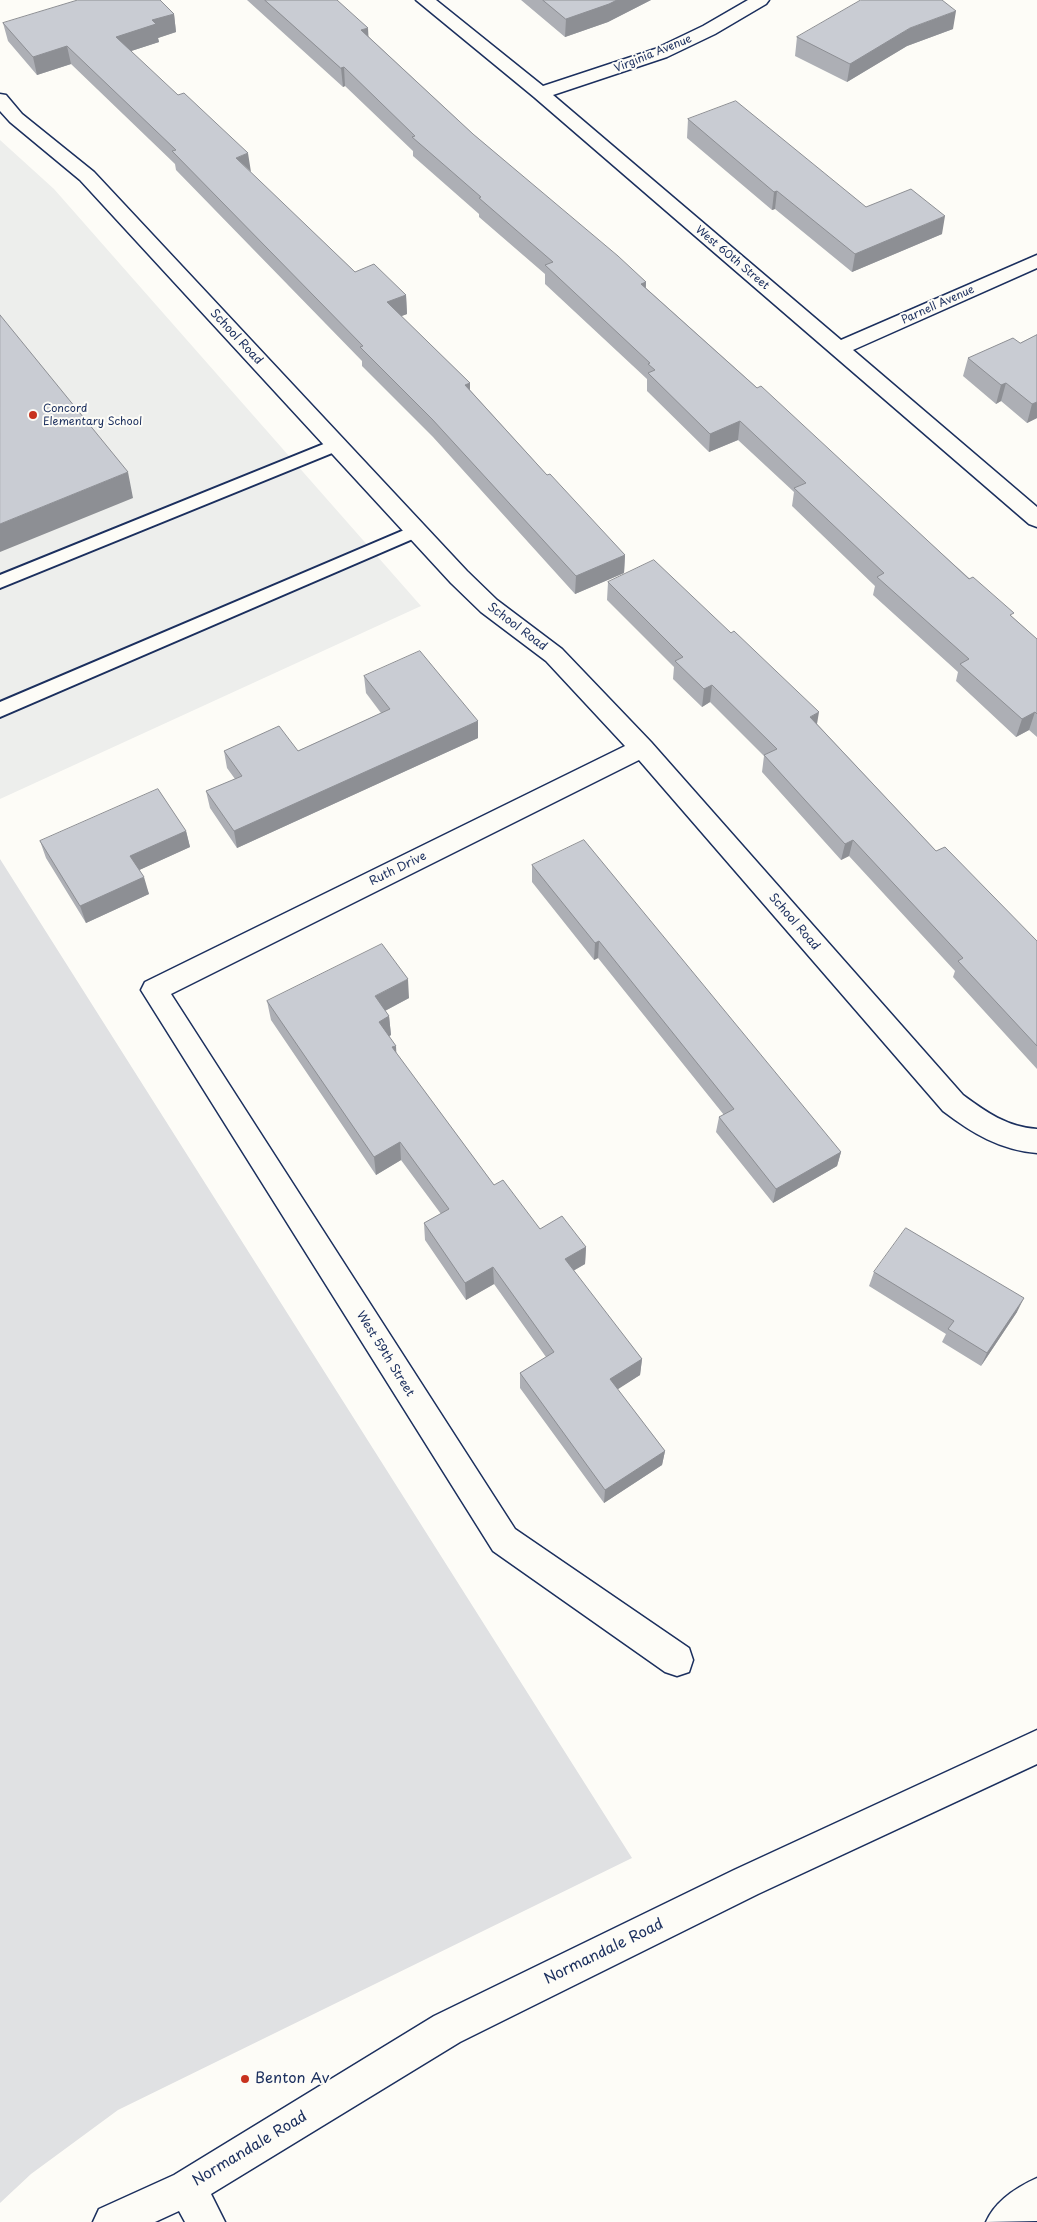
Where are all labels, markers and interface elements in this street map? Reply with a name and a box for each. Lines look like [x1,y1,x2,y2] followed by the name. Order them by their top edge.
[612,32,694,76] street label: Virginia Avenue
[692,223,772,293] street label: West 60th Street
[900,283,976,327] street label: Parnell Avenue
[207,306,265,368] street label: School Road
[43,402,142,428] place label: Concord Elementary School
[27,409,39,421] marker: Concord Elementary School
[484,600,550,654] street label: School Road
[367,849,429,889] street label: Ruth Drive
[765,891,823,953] street label: School Road
[353,1309,417,1399] street label: West 59th Street
[541,1915,667,1989] street label: Normandale Road
[255,2070,329,2088] place label: Benton Av
[239,2073,251,2085] marker: Benton Av
[189,2108,311,2190] street label: Normandale Road

